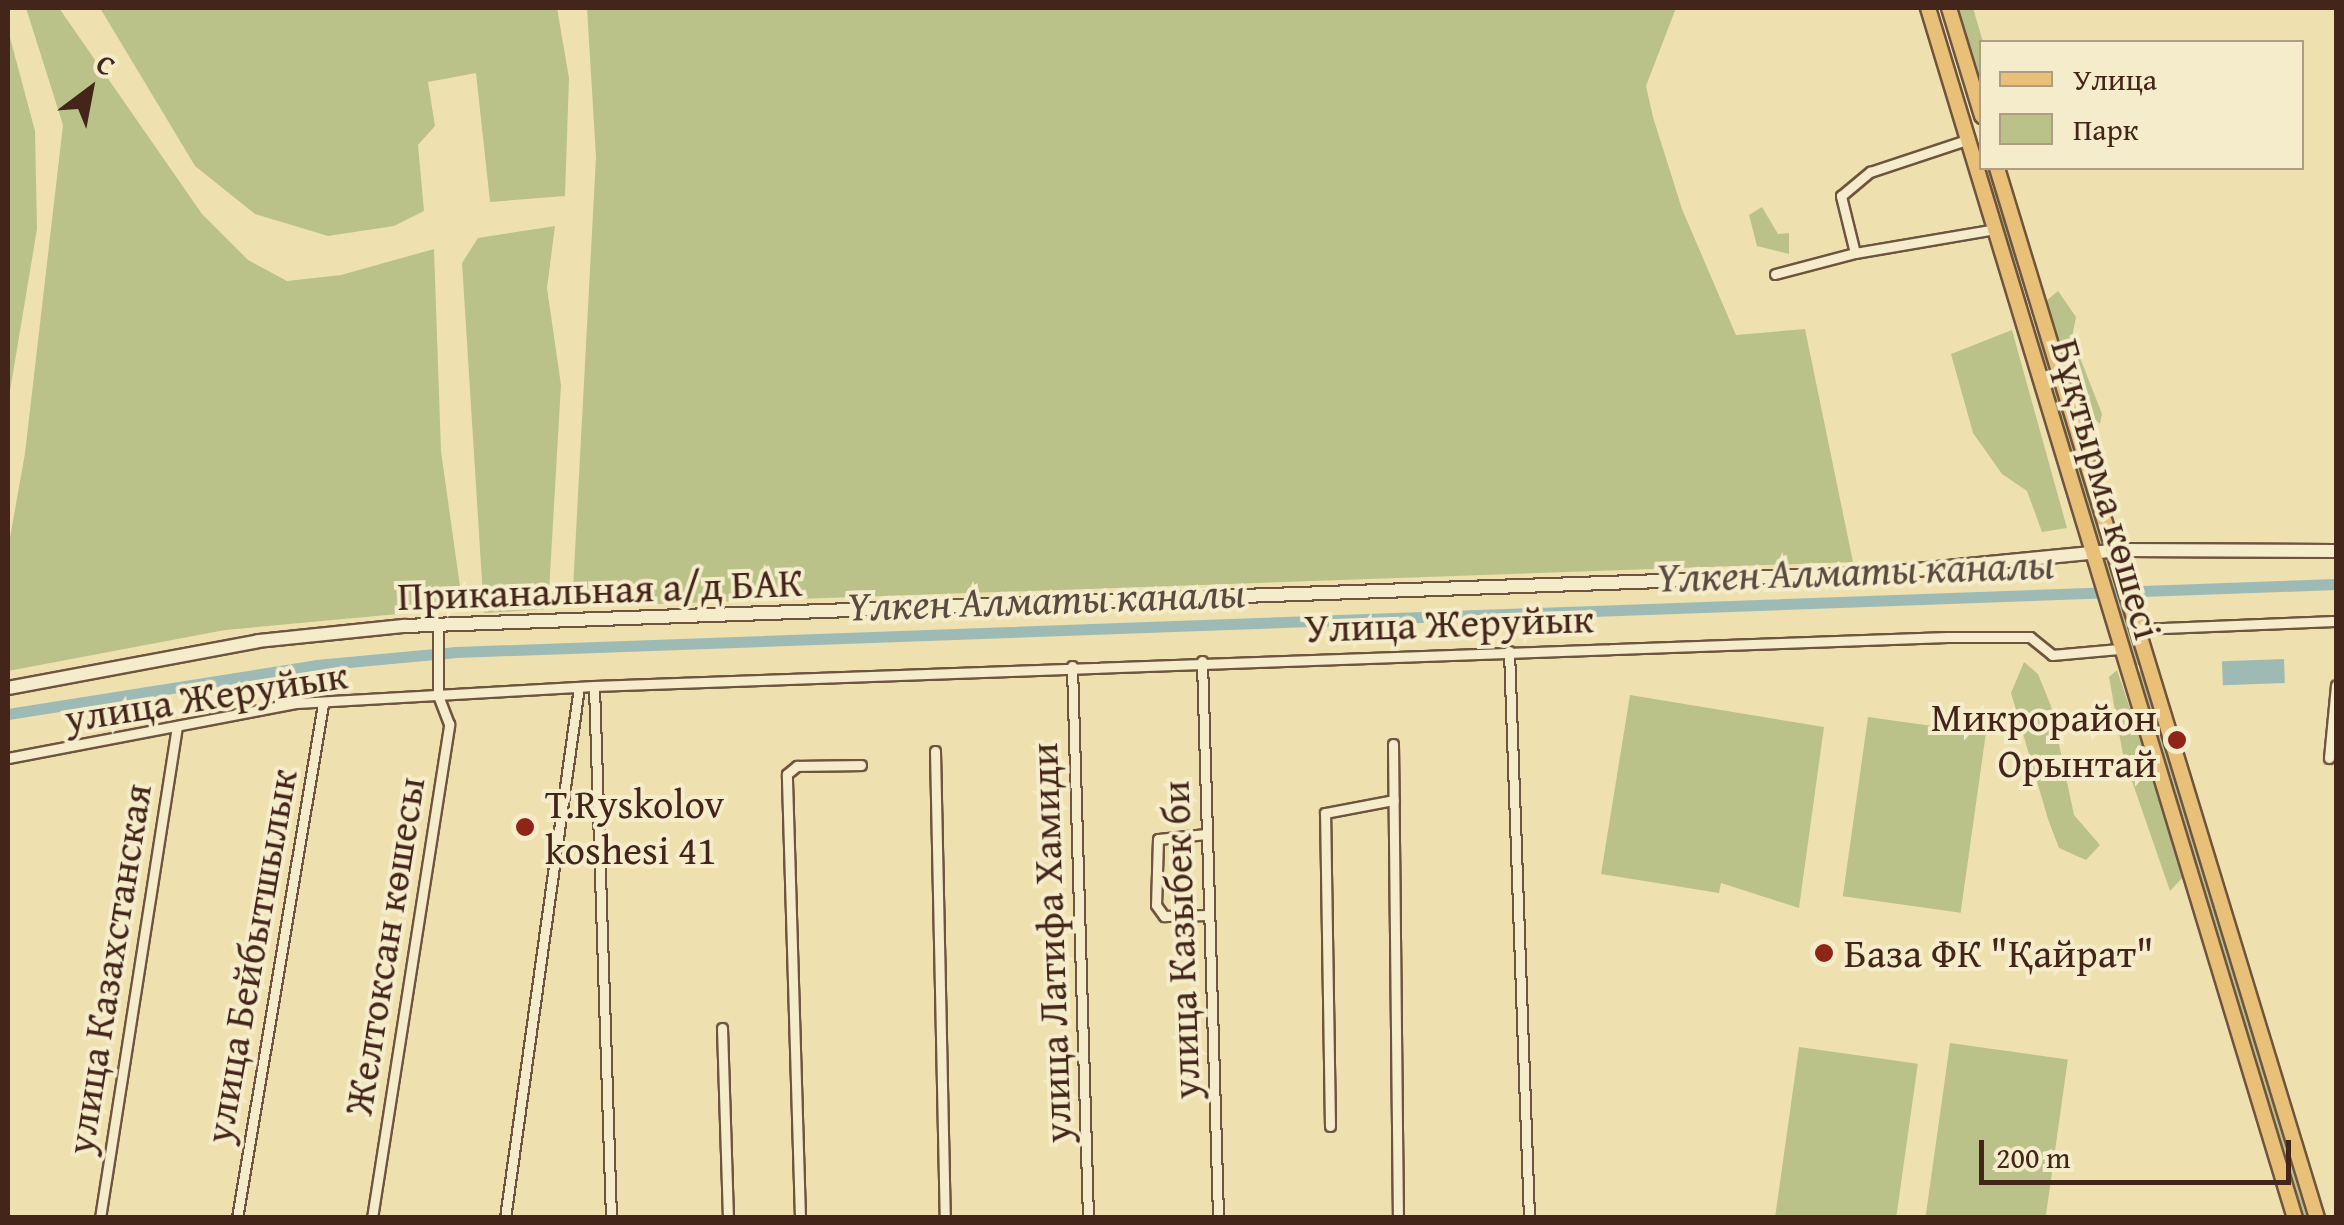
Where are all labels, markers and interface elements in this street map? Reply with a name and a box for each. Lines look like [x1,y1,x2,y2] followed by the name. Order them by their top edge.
[40,40,140,140] north arrow
[1979,40,2304,170] legend
[89,43,124,86] text: С
[2073,57,2157,101] text: Улица
[2073,107,2139,151] text: Парк
[2041,334,2173,644] street label: Бұқтырма көшесі
[1655,538,2055,602] water label: Үлкен Алматы каналы
[397,558,803,620] street label: Приканальная а/д БАК
[846,567,1246,631] water label: Үлкен Алматы каналы
[1303,594,1595,652] street label: Улица Жеруйык
[61,650,351,742] street label: улица Жеруйык
[1931,693,2157,787] place label: Микрорайон Орынтай
[2166,729,2188,751] marker: Микрорайон Орынтай
[1019,742,1081,1144] street label: улица Латифа Хамиди
[193,765,307,1147] street label: улица Бейбытшылык
[334,773,434,1119] street label: Желтоксан көшесы
[55,780,161,1158] street label: улица Казахстанская
[545,780,724,874] place label: T.Ryskolov koshesi 41
[1150,780,1210,1100] street label: улица Казыбек би
[514,816,536,838] marker: T.Ryskolov koshesi 41
[1844,929,2154,977] place label: База ФК "Қайрат"
[1813,942,1835,964] marker: База ФК "Қайрат"
[1984,1120,2296,1182] scale bar
[1996,1135,2070,1179] text: 200 m

